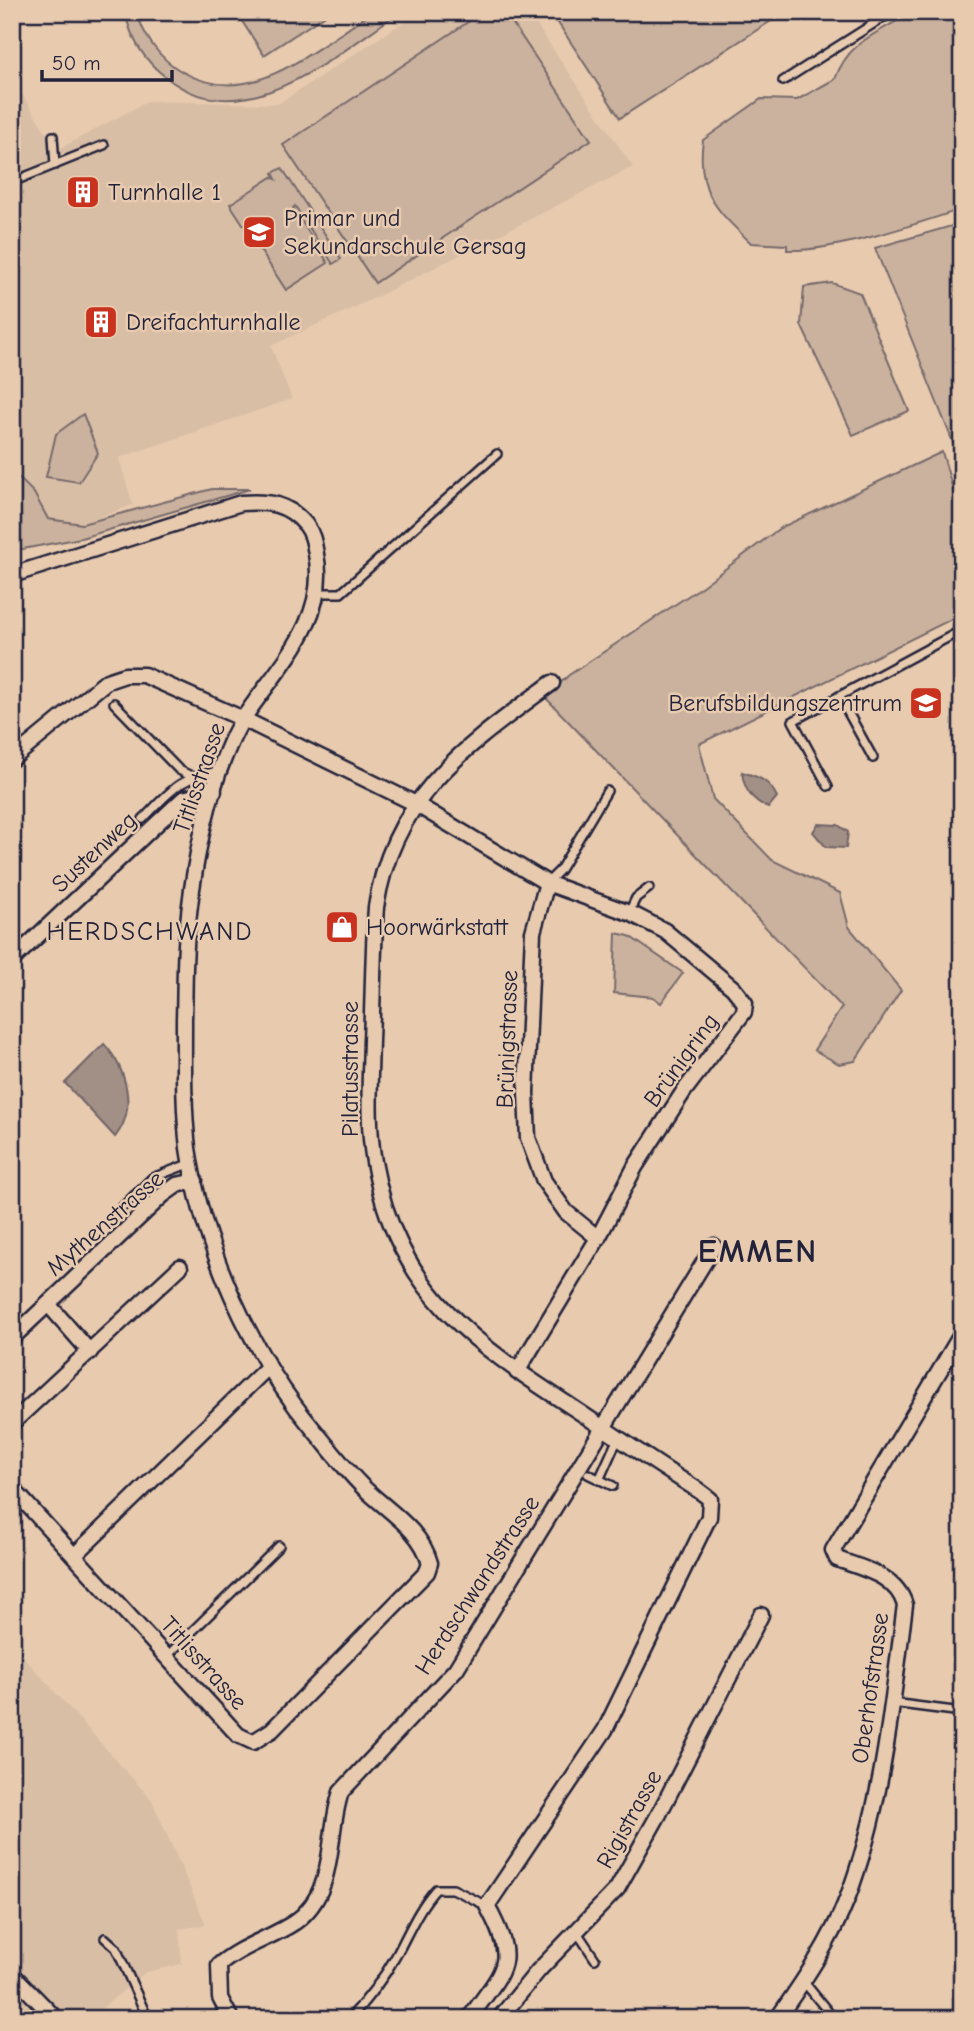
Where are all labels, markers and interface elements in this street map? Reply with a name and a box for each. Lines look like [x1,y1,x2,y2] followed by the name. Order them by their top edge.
[42,38,172,82] scale bar
[52,51,101,75] text: 50 m
[64,173,102,211] building icon: Turnhalle 1
[108,178,221,206] place label: Turnhalle 1
[284,204,527,260] place label: Primar und Sekundarschule Gersag
[240,213,278,251] school or university icon: Primar und Sekundarschule Gersag
[82,303,120,341] building icon: Dreifachturnhalle
[126,308,300,336] place label: Dreifachturnhalle
[907,684,945,722] school or university icon: Berufsbildungszentrum
[668,689,902,717] place label: Berufsbildungszentrum
[167,719,231,837] street label: Titlisstrasse
[46,806,142,898] street label: Sustenweg
[323,908,361,946] shop icon: Hoorwärkstatt
[366,913,509,941] place label: Hoorwärkstatt
[46,917,254,947] district label: HERDSCHWAND
[491,969,523,1109] street label: Brünigstrasse
[336,1001,364,1137] street label: Pilatusstrasse
[638,1008,724,1112] street label: Brünigring
[41,1165,169,1281] street label: Mythenstrasse
[698,1233,818,1270] district label: EMMEN
[409,1490,545,1680] street label: Herdschwandstrasse
[155,1611,253,1715] street label: Titlisstrasse
[846,1611,894,1765] street label: Oberhofstrasse
[591,1765,667,1873] street label: Rigistrasse

